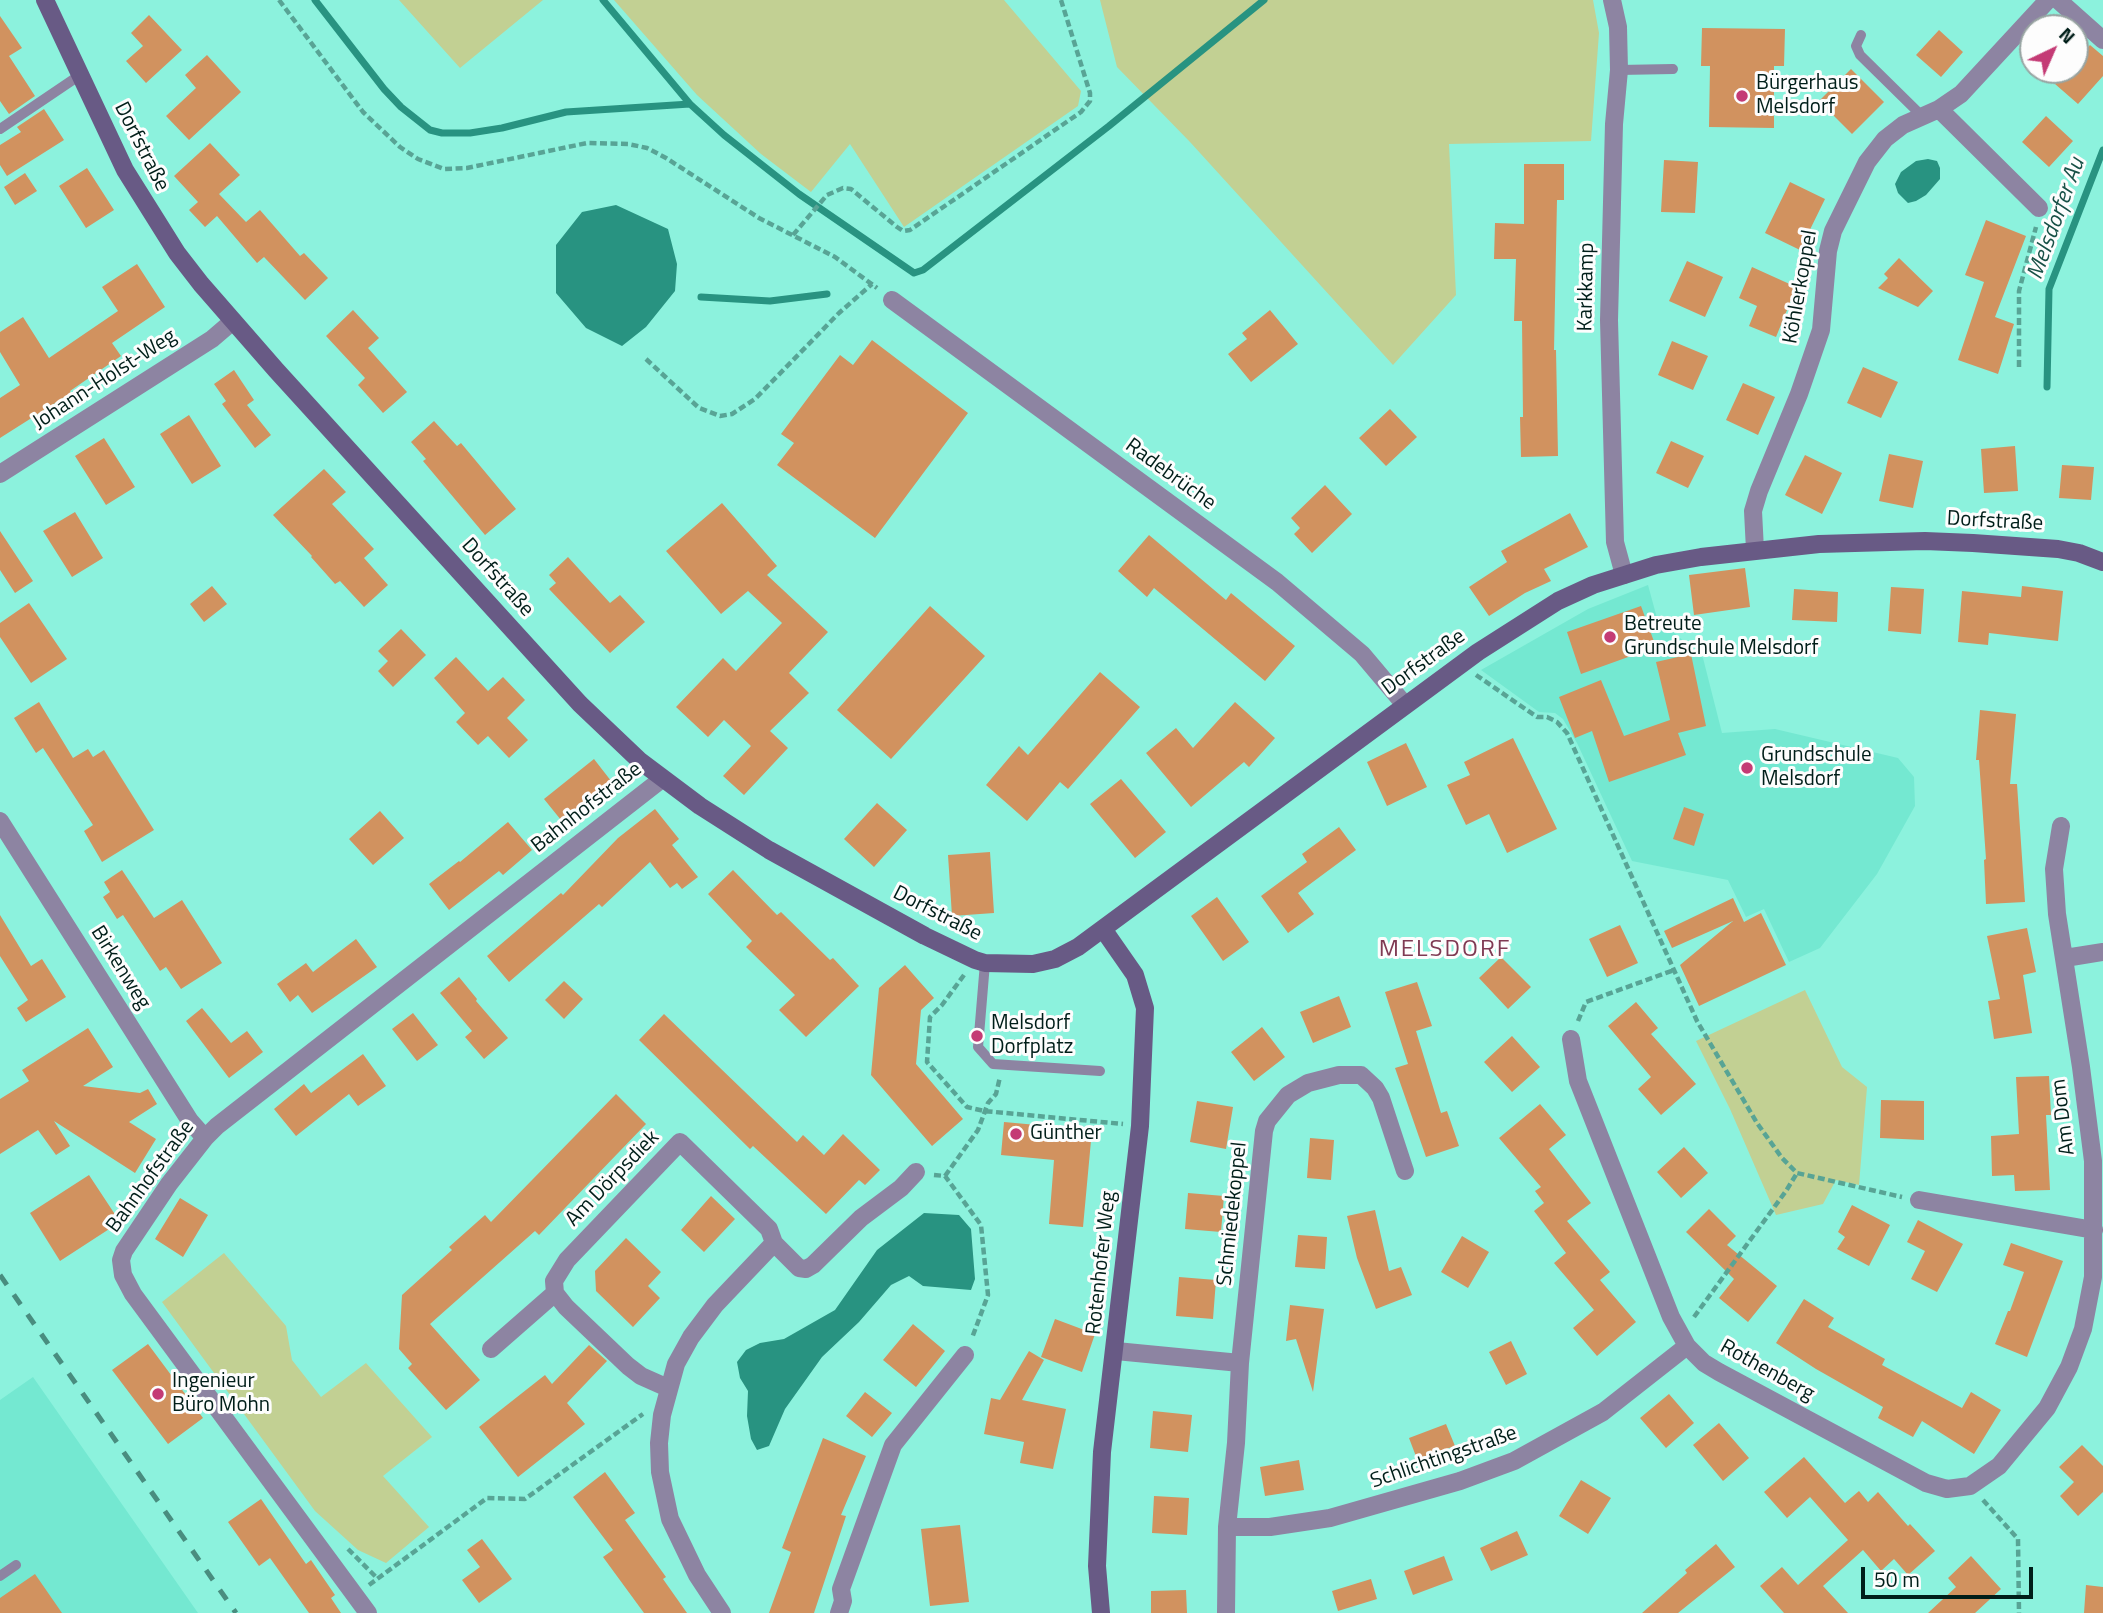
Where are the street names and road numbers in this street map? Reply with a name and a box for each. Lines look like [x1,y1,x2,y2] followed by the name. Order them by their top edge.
[108,98,174,196] street label: Dorfstraße
[1779,228,1823,346] street label: Köhlerkoppel
[1574,242,1600,332] street label: Karkkamp
[29,324,181,436] street label: Johann-Holst-Weg
[1120,434,1220,516] street label: Radebrüche
[1946,507,2044,537] street label: Dorfstraße
[455,534,539,622] street label: Dorfstraße
[1378,624,1470,702] street label: Dorfstraße
[527,757,647,859] street label: Bahnhofstraße
[888,881,986,947] street label: Dorfstraße
[84,922,156,1014] street label: Birkenweg
[2047,1077,2081,1157] street label: Am Dom
[102,1116,200,1238] street label: Bahnhofstraße
[561,1126,665,1232] street label: Am Dörpsdiek
[1213,1141,1253,1287] street label: Schmiedekoppel
[1082,1190,1122,1336] street label: Rotenhofer Weg
[1715,1335,1819,1407] street label: Rothenberg
[1367,1421,1521,1495] street label: Schlichtingstraße

